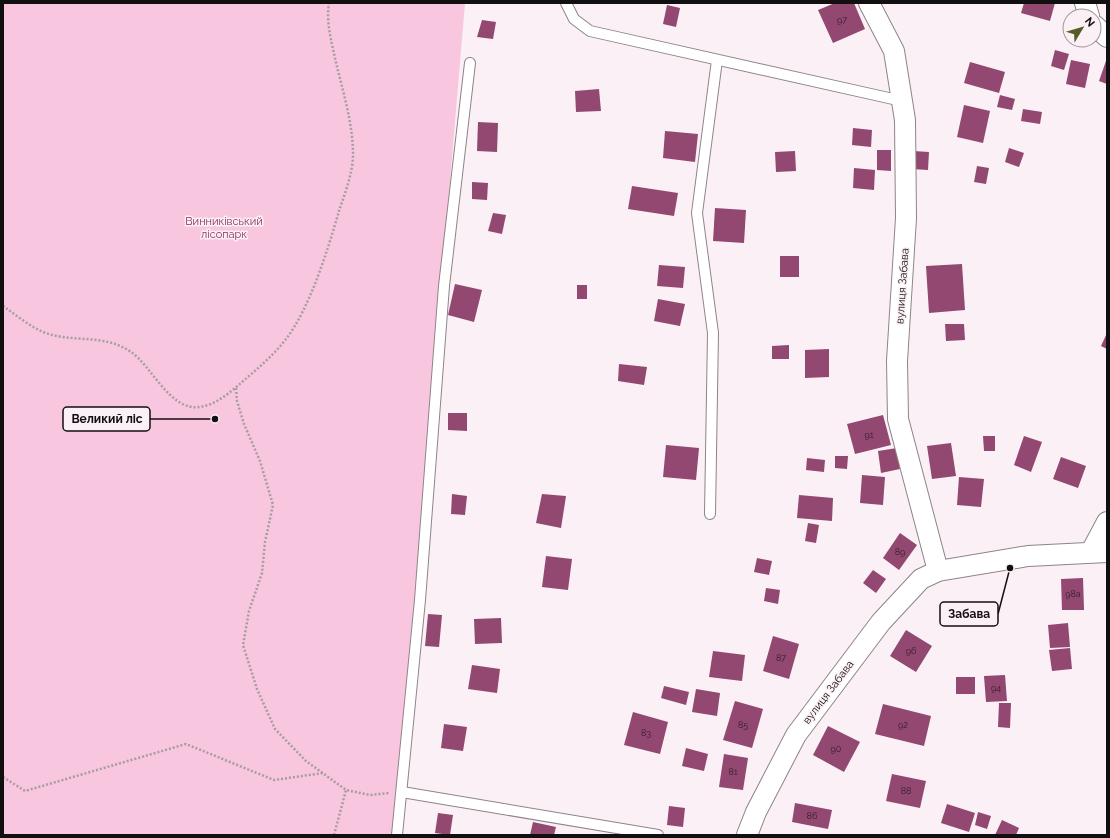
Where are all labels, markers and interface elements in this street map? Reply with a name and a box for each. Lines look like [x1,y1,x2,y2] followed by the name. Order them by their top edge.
[1062,8,1102,48] north arrow
[837,15,847,25] house number: 97
[1082,15,1097,29] text: N
[185,215,263,241] park label: Винниківський лісопарк
[893,248,912,324] street label: вулиця Забава
[63,407,150,431] callout: Великий ліс
[71,412,143,426] text: Великий ліс
[864,430,874,440] house number: 91
[895,547,905,557] house number: 89
[1065,589,1081,599] house number: 98а
[940,602,998,626] callout: Забава
[948,607,990,621] text: Забава
[906,646,917,656] house number: 96
[776,653,786,663] house number: 87
[800,658,856,727] street label: вулиця Забава
[991,683,1001,693] house number: 94
[738,720,748,730] house number: 85
[898,720,908,730] house number: 92
[641,728,651,738] house number: 83
[831,744,842,754] house number: 90
[728,767,738,777] house number: 81
[901,786,911,796] house number: 88
[807,811,818,821] house number: 86

